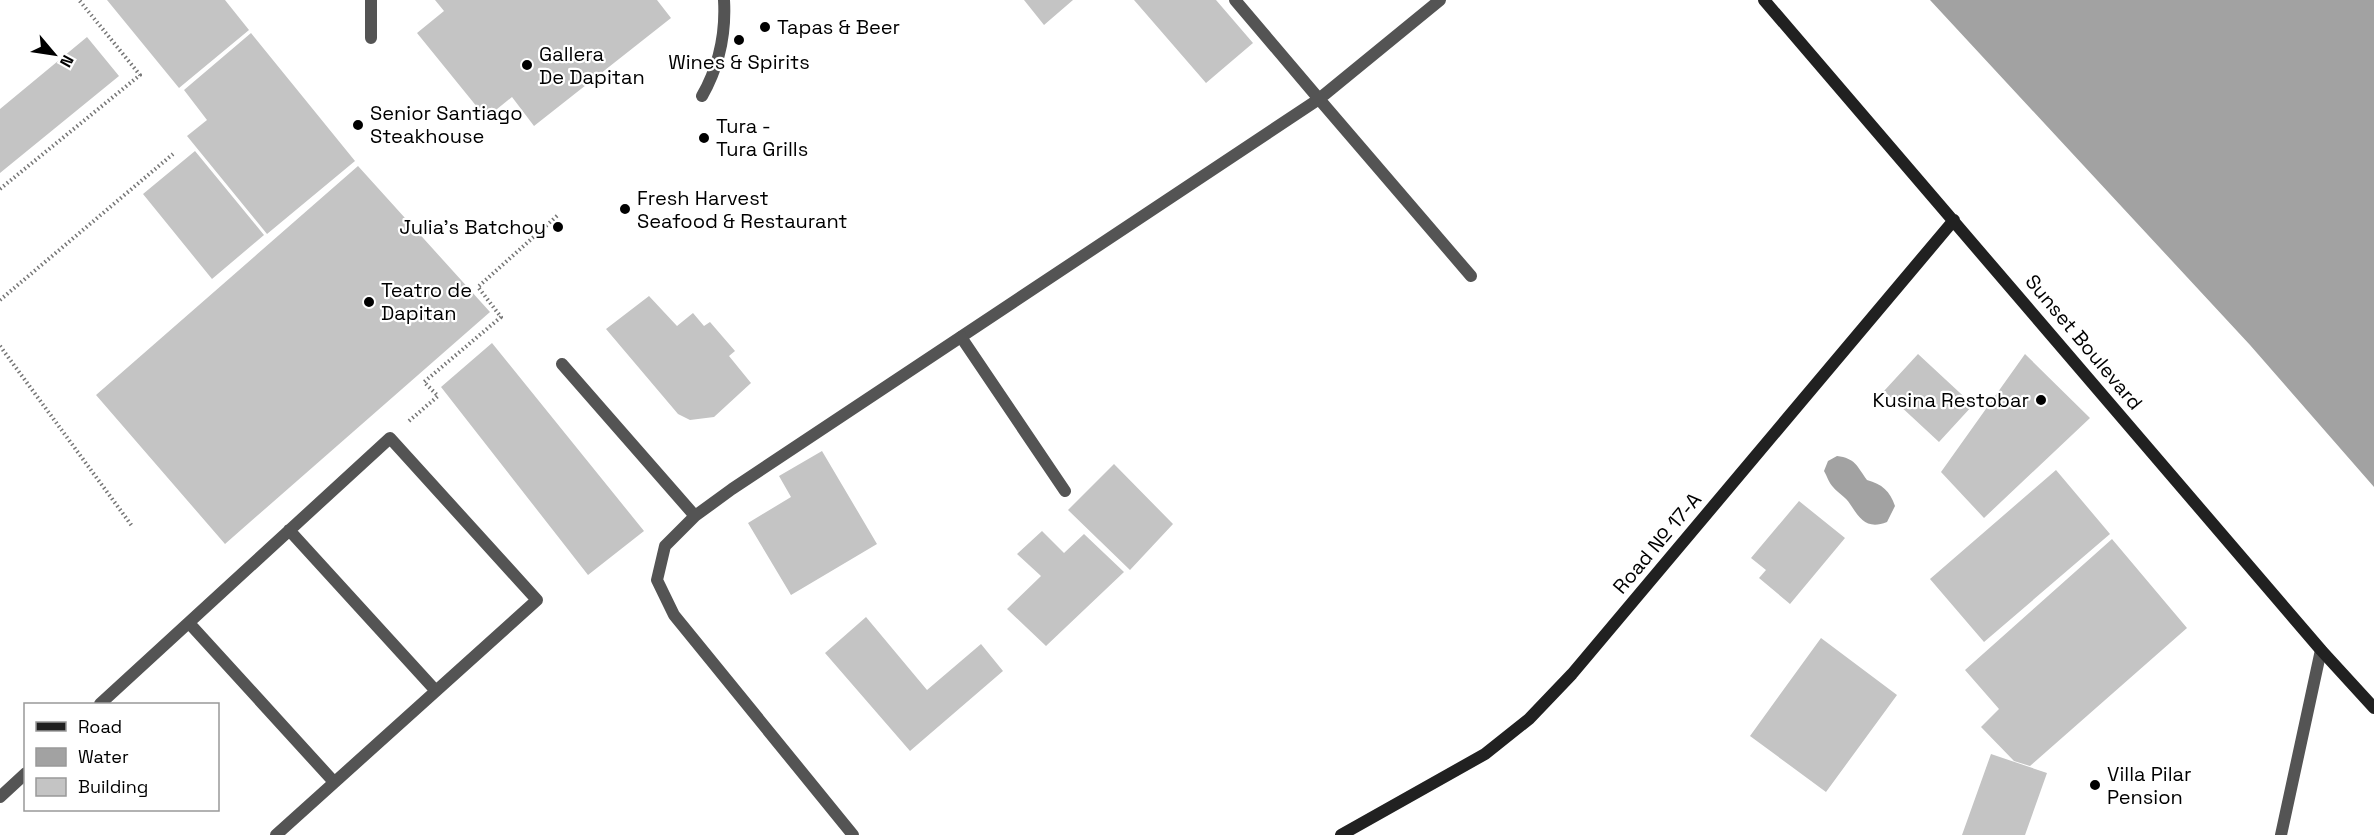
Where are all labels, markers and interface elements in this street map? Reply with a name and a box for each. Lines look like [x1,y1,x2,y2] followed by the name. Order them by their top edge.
[777,14,900,40] place label: Tapas & Beer
[758,20,772,34] marker: Tapas & Beer
[24,24,84,84] north arrow
[732,33,746,47] marker: Wines & Spirits
[539,41,645,90] place label: Gallera De Dapitan
[668,49,810,75] place label: Wines & Spirits
[55,51,78,71] text: N
[520,58,534,72] marker: Gallera De Dapitan
[370,100,523,149] place label: Senior Santiago Steakhouse
[716,113,808,162] place label: Tura - Tura Grills
[351,118,365,132] marker: Senior Santiago Steakhouse
[697,131,711,145] marker: Tura - Tura Grills
[637,185,848,234] place label: Fresh Harvest Seafood & Restaurant
[618,202,632,216] marker: Fresh Harvest Seafood & Restaurant
[399,214,546,240] place label: Julia's Batchoy
[551,220,565,234] marker: Julia's Batchoy
[2020,269,2148,415] street label: Sunset Boulevard
[381,277,472,326] place label: Teatro de Dapitan
[362,295,376,309] marker: Teatro de Dapitan
[1873,387,2029,413] place label: Kusina Restobar
[2034,393,2048,407] marker: Kusina Restobar
[1607,487,1707,599] street label: Road № 17-A
[24,703,219,811] legend
[78,715,122,738] text: Road
[78,745,129,768] text: Water
[2107,761,2192,810] place label: Villa Pilar Pension
[78,775,148,798] text: Building
[2088,778,2102,792] marker: Villa Pilar Pension

